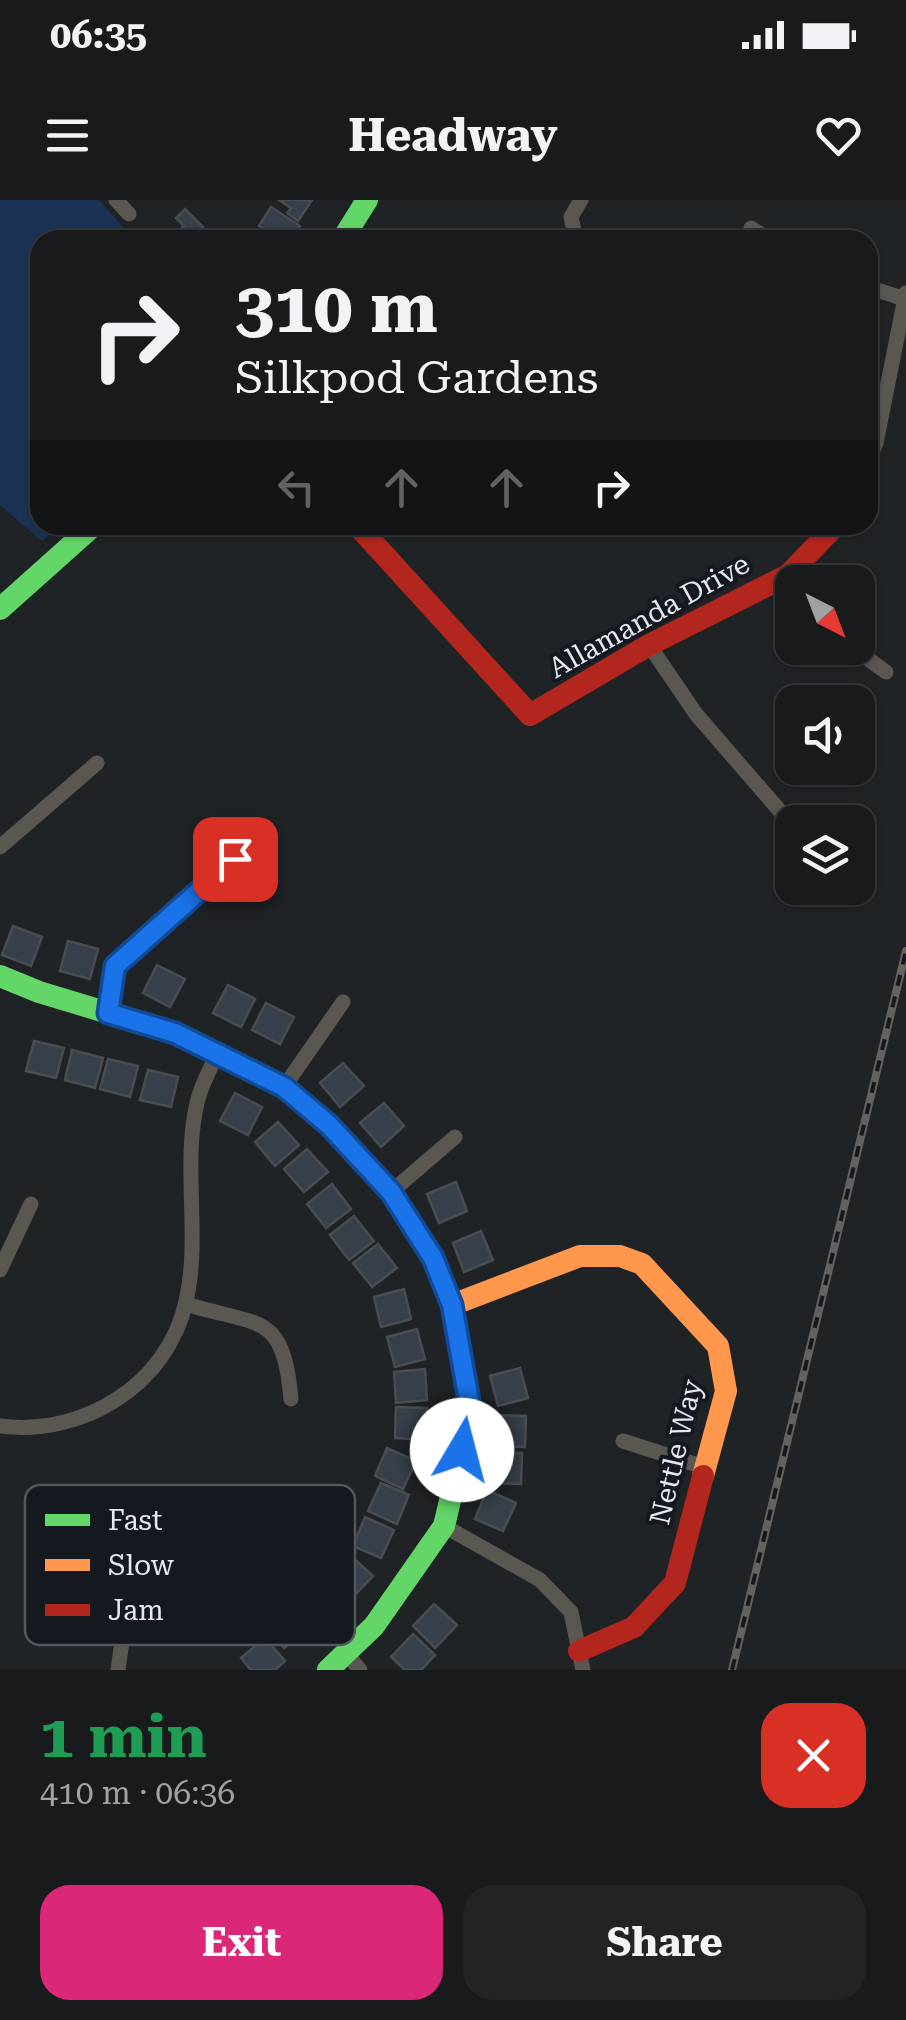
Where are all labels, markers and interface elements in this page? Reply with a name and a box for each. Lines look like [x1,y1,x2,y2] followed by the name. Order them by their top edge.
[50,13,147,57] text: 06:35
[40,108,95,163] icon: menu
[811,108,866,163] icon: heart
[348,109,558,162] text: Headway
[235,267,438,349] text: 310 m
[70,270,200,400] icon: right
[235,351,598,404] text: Silkpod Gardens
[269,460,324,515] icon: left
[374,460,429,515] icon: ahead
[479,460,534,515] icon: ahead
[584,460,639,515] icon: right
[543,547,755,685] street label: Allamanda Drive
[775,565,875,665] north arrow
[775,565,875,905] map controls
[775,685,875,785] button: sound
[775,805,875,905] button: layers
[193,817,278,902] pin
[208,832,263,887] icon: arrive
[643,1376,709,1528] street label: Nettle Way
[410,1398,514,1502] position arrow
[25,1485,355,1645] legend
[108,1504,162,1537] text: Fast
[108,1549,175,1582] text: Slow
[108,1594,164,1627] text: Jam
[40,1701,207,1772] text: 1 min
[761,1703,866,1808] button: close
[40,1774,235,1812] text: 410 m · 06:36
[40,1885,443,2000] button: Exit
[463,1885,866,2000] button: Share

